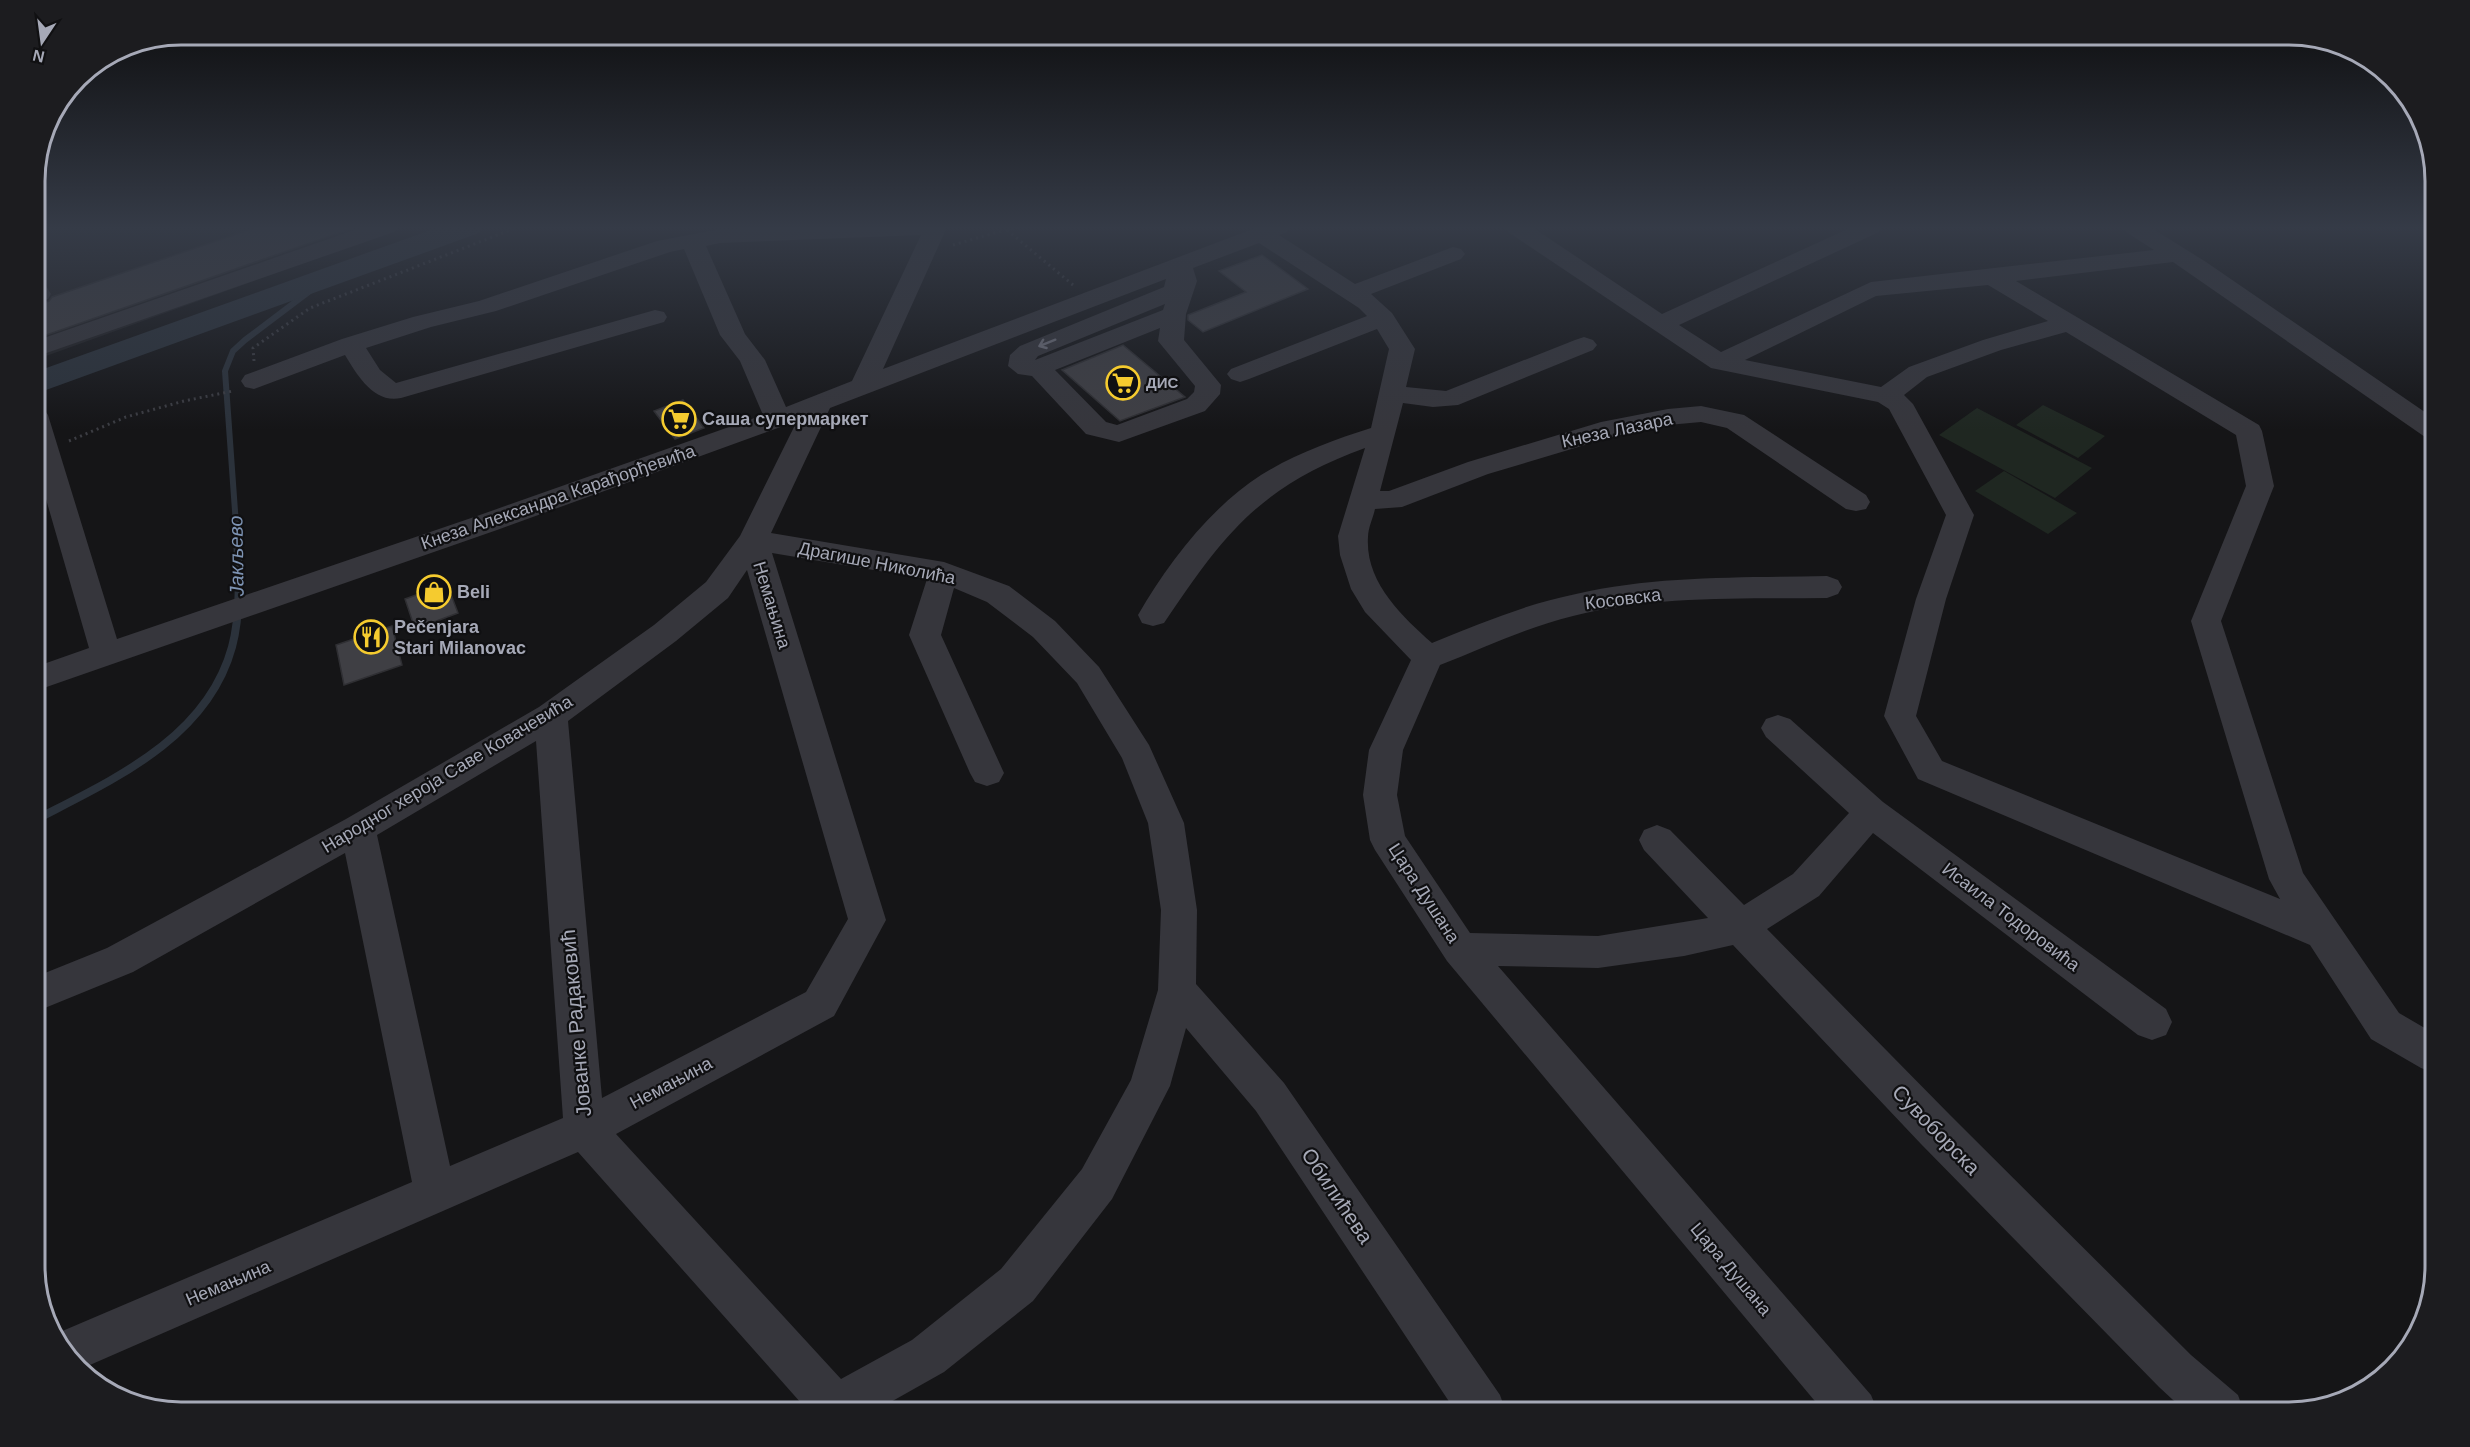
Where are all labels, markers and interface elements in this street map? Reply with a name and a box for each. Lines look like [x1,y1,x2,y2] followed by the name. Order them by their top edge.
[12,12,72,72] north arrow
[31,47,46,66] text: N
[1038,338,1057,349] one-way arrow
[1105,365,1141,401] supermarket icon: ДИС
[1146,374,1178,391] place label: ДИС
[661,401,697,437] supermarket icon: Саша супермаркет
[1560,408,1675,452] street label: Кнеза Лазара
[702,409,869,429] place label: Саша супермаркет
[418,440,699,553] street label: Кнеза Александра Карађорђевића
[224,515,248,598] water label: Јакљево
[797,538,958,588] street label: Драгише Николића
[749,559,795,652] street label: Немањина
[416,574,452,610] shop icon: Beli
[457,582,490,602] place label: Beli
[1584,584,1663,614] street label: Косовска
[394,617,526,658] place label: Pečenjara Stari Milanovac
[353,619,389,655] restaurant icon: Pečenjara Stari Milanovac
[318,691,577,857] street label: Народног хероја Саве Ковачевића
[1384,839,1464,947] street label: Цара Душана
[1938,859,2084,976] street label: Исаила Тодоровића
[556,928,595,1118] street label: Јованке Радаковић
[627,1053,716,1113] street label: Немањина
[1888,1080,1985,1179] street label: Сувоборска
[1297,1144,1378,1248] street label: Обилићева
[1686,1219,1776,1320] street label: Цара Душана
[183,1256,274,1310] street label: Немањина

